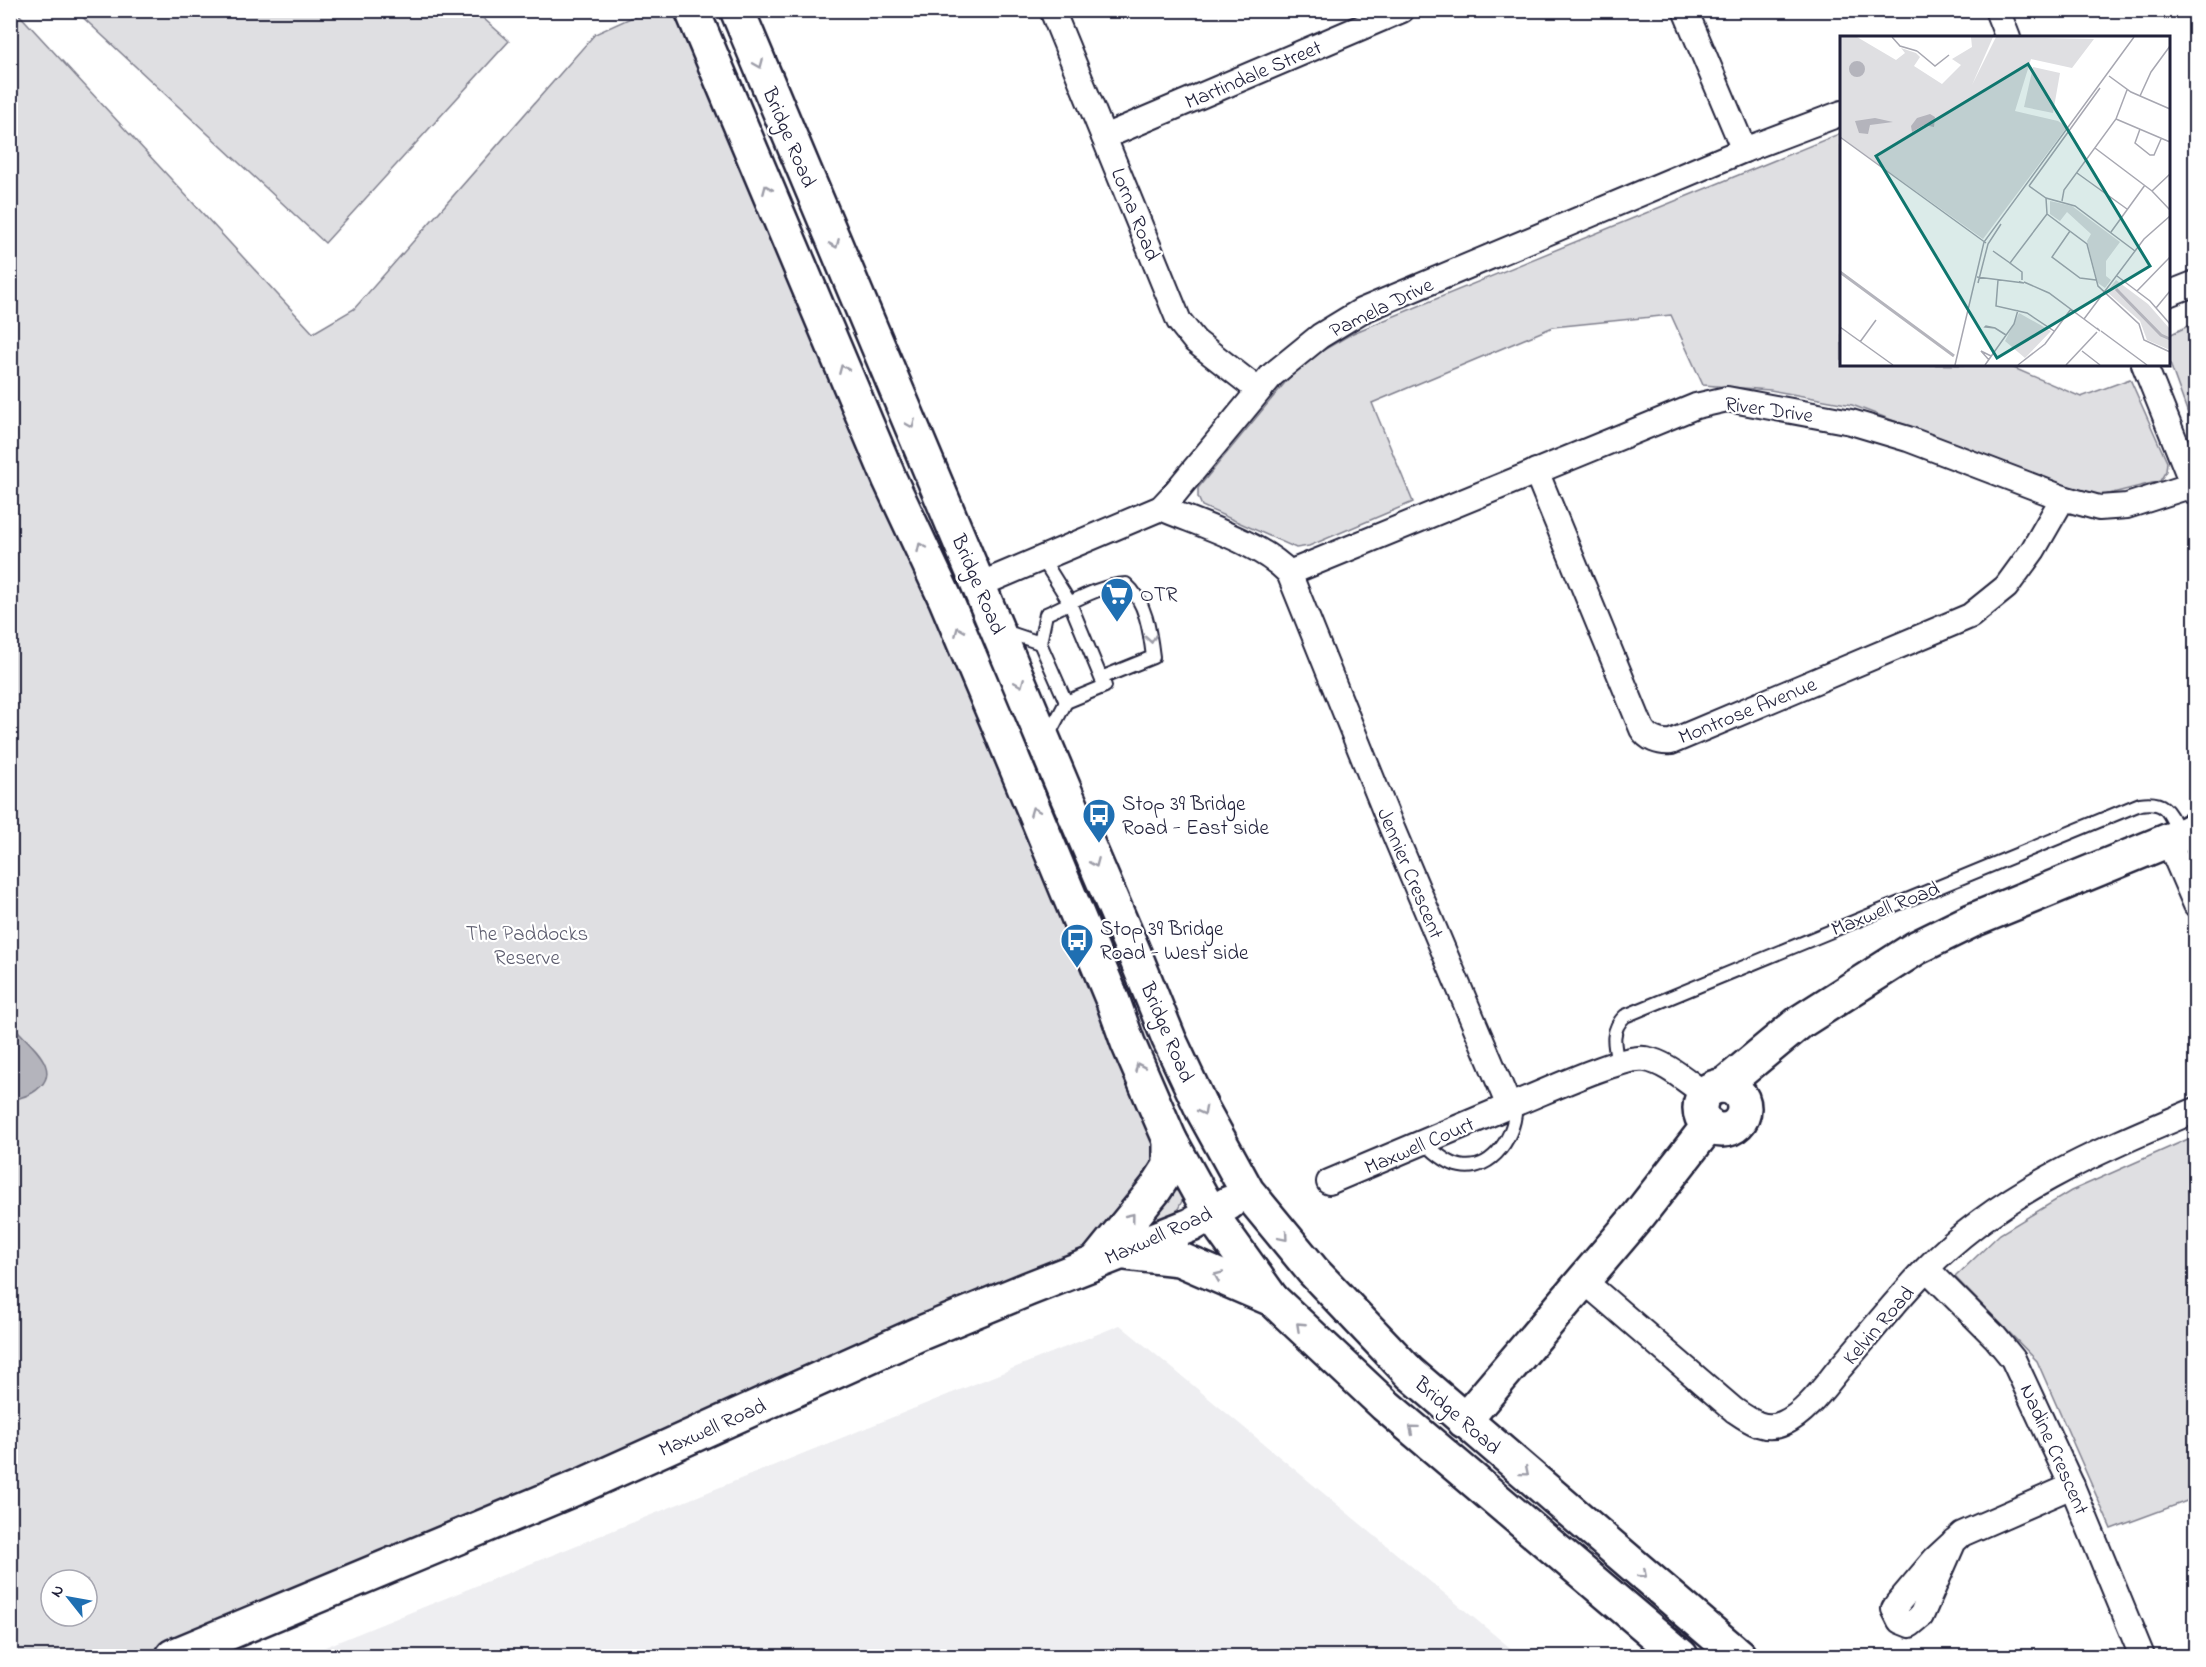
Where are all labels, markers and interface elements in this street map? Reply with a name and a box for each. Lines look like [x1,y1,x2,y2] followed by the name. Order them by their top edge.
[1181,34,1327,118] street label: Martindale Street
[1840,36,2170,366] inset map
[752,58,764,69] one-way arrow
[751,82,823,193] street label: Bridge Road
[1102,164,1166,266] street label: Lorna Road
[762,184,774,195] one-way arrow
[828,238,840,249] one-way arrow
[1325,271,1439,347] street label: Pamela Drive
[838,364,850,375] one-way arrow
[1722,390,1816,432] street label: River Drive
[904,417,916,428] one-way arrow
[940,529,1012,640] street label: Bridge Road
[917,543,929,554] one-way arrow
[1099,576,1135,623] supermarket icon: OTR
[1140,581,1178,611] place label: OTR
[954,627,966,638] one-way arrow
[1144,634,1156,644] one-way arrow
[1674,670,1822,753] street label: Montrose Avenue
[1013,677,1025,688] one-way arrow
[1122,790,1269,844] place label: Stop 39 Bridge Road - East side
[1081,797,1117,844] bus stop icon: Stop 39 Bridge Road - East side
[1368,804,1450,944] street label: Jennier Crescent
[1029,806,1041,817] one-way arrow
[1088,856,1100,867] one-way arrow
[1827,874,1945,945] street label: Maxwell Road
[1100,915,1249,969] place label: Stop 39 Bridge Road - West side
[466,920,588,974] park label: The Paddocks Reserve
[1059,922,1095,969] bus stop icon: Stop 39 Bridge Road - West side
[1129,977,1201,1088] street label: Bridge Road
[1134,1063,1146,1074] one-way arrow
[1196,1105,1208,1116] one-way arrow
[1360,1110,1479,1183] street label: Maxwell Court
[1100,1200,1217,1274] street label: Maxwell Road
[1124,1213,1135,1224] one-way arrow
[1277,1230,1288,1241] one-way arrow
[1213,1271,1224,1283] one-way arrow
[1837,1280,1923,1372] street label: Kelvin Road
[1296,1322,1307,1333] one-way arrow
[1405,1370,1507,1464] street label: Bridge Road
[2011,1380,2095,1520] street label: Nadine Crescent
[654,1392,771,1466] street label: Maxwell Road
[1409,1425,1420,1436] one-way arrow
[1518,1465,1529,1476] one-way arrow
[1636,1567,1647,1578] one-way arrow
[39,1568,99,1628] north arrow
[45,1580,71,1602] text: N

